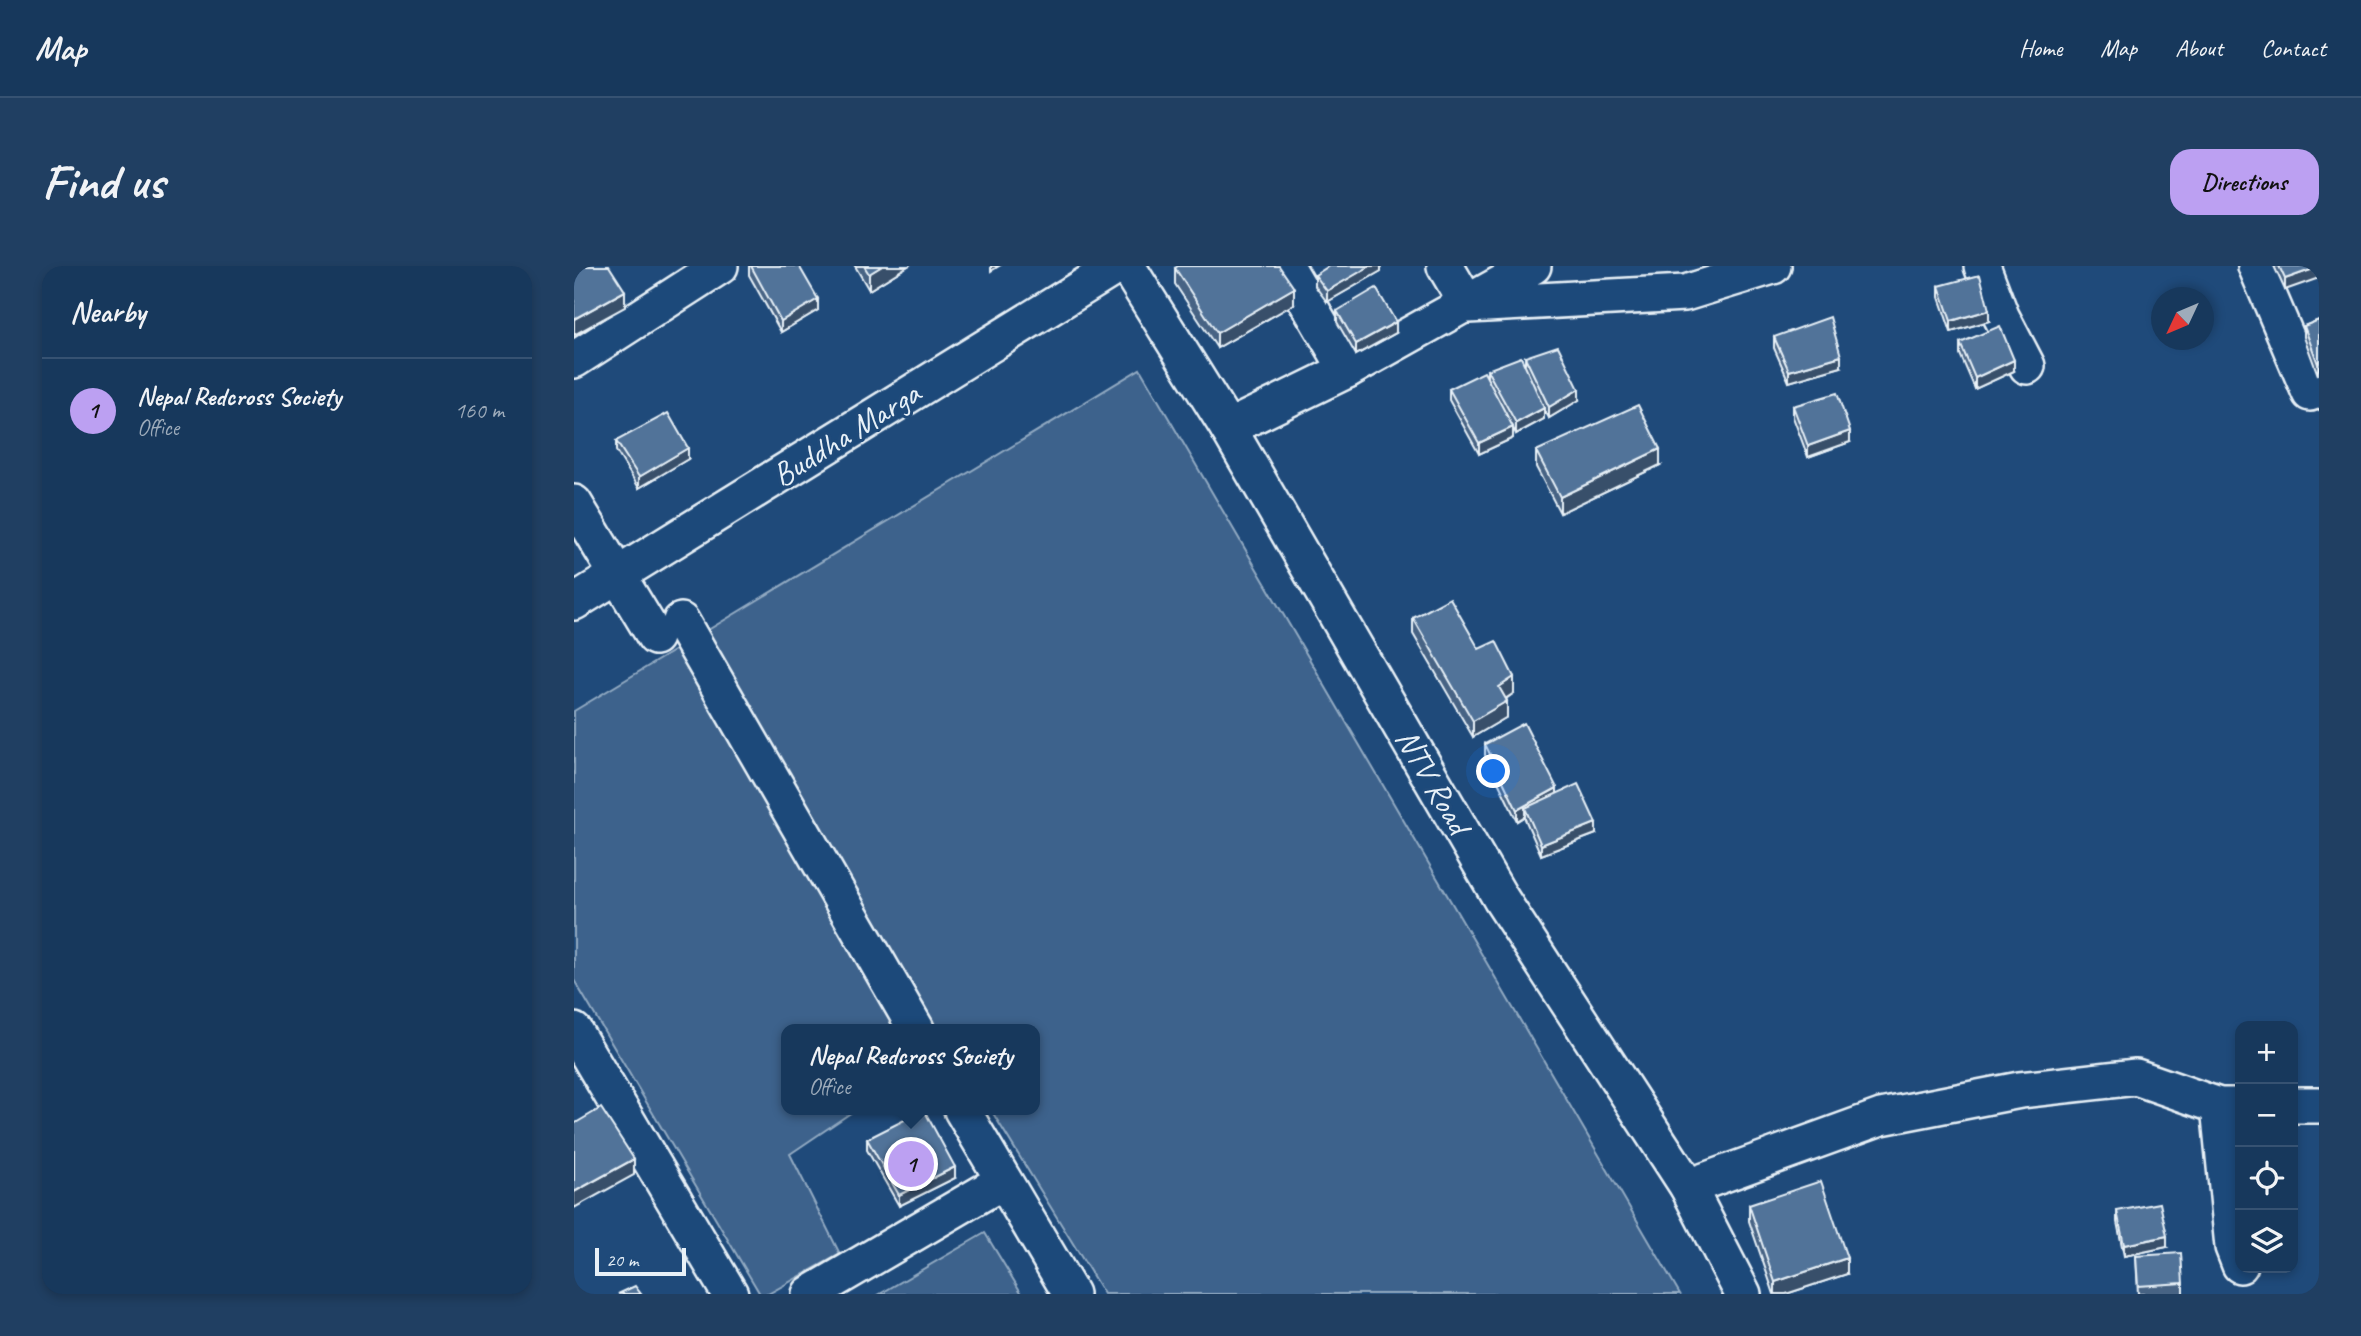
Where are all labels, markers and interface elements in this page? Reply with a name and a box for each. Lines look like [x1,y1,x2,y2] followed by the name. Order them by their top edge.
[35,27,86,69] text: Map
[2019,33,2062,63] text: Home
[2100,33,2137,63] text: Map
[2175,33,2223,63] text: About
[2261,33,2326,63] text: Contact
[2170,149,2319,215] button: Directions
[42,151,164,213] text: Find us
[2151,287,2214,350] north arrow
[70,293,146,331] text: Nearby
[764,371,930,496] street label: Buddha Marga
[137,380,341,413] text: Nepal Redcross Society
[88,396,98,425] text: 1
[455,396,504,425] text: 160 m
[137,413,179,442] text: Office
[1386,721,1482,845] street label: NTV Road
[1476,754,1510,788] your location
[2235,1021,2298,1273] map controls
[2235,1021,2298,1084] button: +
[781,1024,1040,1115] popup
[808,1039,1013,1072] text: Nepal Redcross Society
[808,1072,851,1101] text: Office
[2235,1084,2298,1147] button: −
[888,1138,934,1190] pin: 1
[2235,1147,2298,1210] button: locate
[2235,1210,2298,1273] button: layers
[595,1245,686,1277] scale bar
[606,1248,638,1272] text: 20 m

